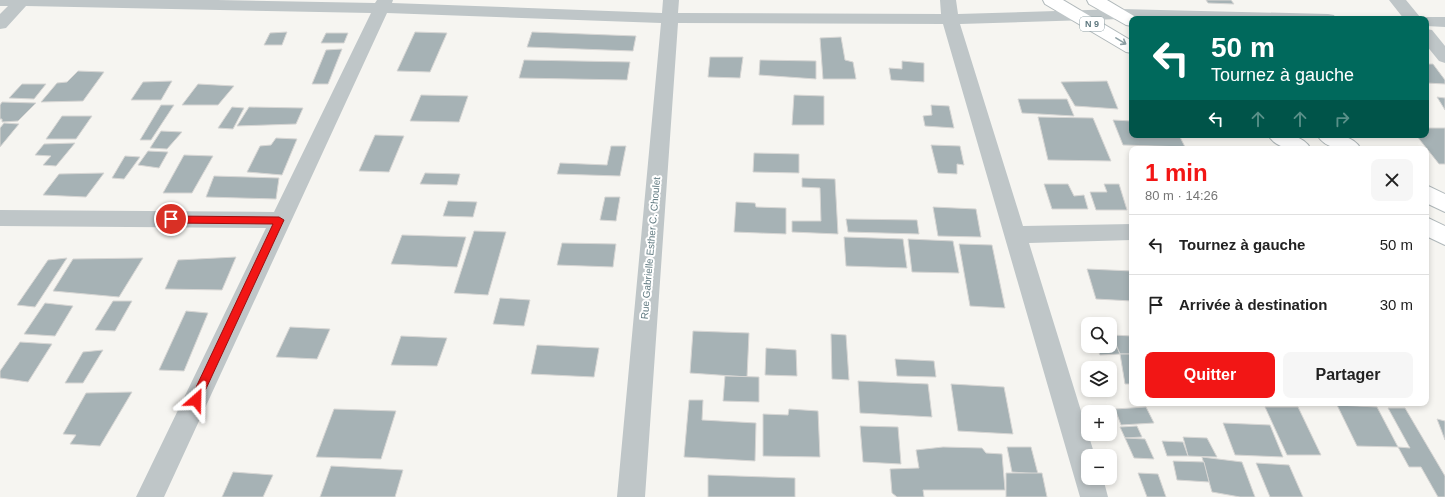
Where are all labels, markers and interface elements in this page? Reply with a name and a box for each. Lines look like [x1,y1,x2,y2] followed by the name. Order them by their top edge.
[1080,17,1104,31] road number: N 9
[1145,32,1197,84] icon: left
[1211,32,1275,63] text: 50 m
[1115,38,1127,46] one-way arrow
[1211,65,1354,85] text: Tournez à gauche
[1205,108,1227,130] icon: left
[1247,108,1269,130] icon: ahead
[1289,108,1311,130] icon: ahead
[1331,108,1353,130] icon: right
[1145,159,1208,186] text: 1 min
[1371,159,1413,201] button: close
[639,176,662,320] street label: Rue Gabrielle Esther C. Choulet
[1145,188,1218,203] text: 80 m · 14:26
[154,202,188,236] pin
[160,208,182,230] icon: arrive
[1145,234,1167,256] icon: left
[1179,236,1305,253] text: Tournez à gauche
[1380,236,1413,253] text: 50 m
[1145,294,1167,316] icon: arrive
[1179,296,1327,313] text: Arrivée à destination
[1380,296,1413,313] text: 30 m
[1081,317,1117,485] map controls
[1081,317,1117,353] button: search
[1145,352,1275,398] button: Quitter
[1283,352,1413,398] button: Partager
[1081,361,1117,397] button: layers
[175,379,217,421] position arrow
[1081,405,1117,441] button: +
[1081,449,1117,485] button: −

